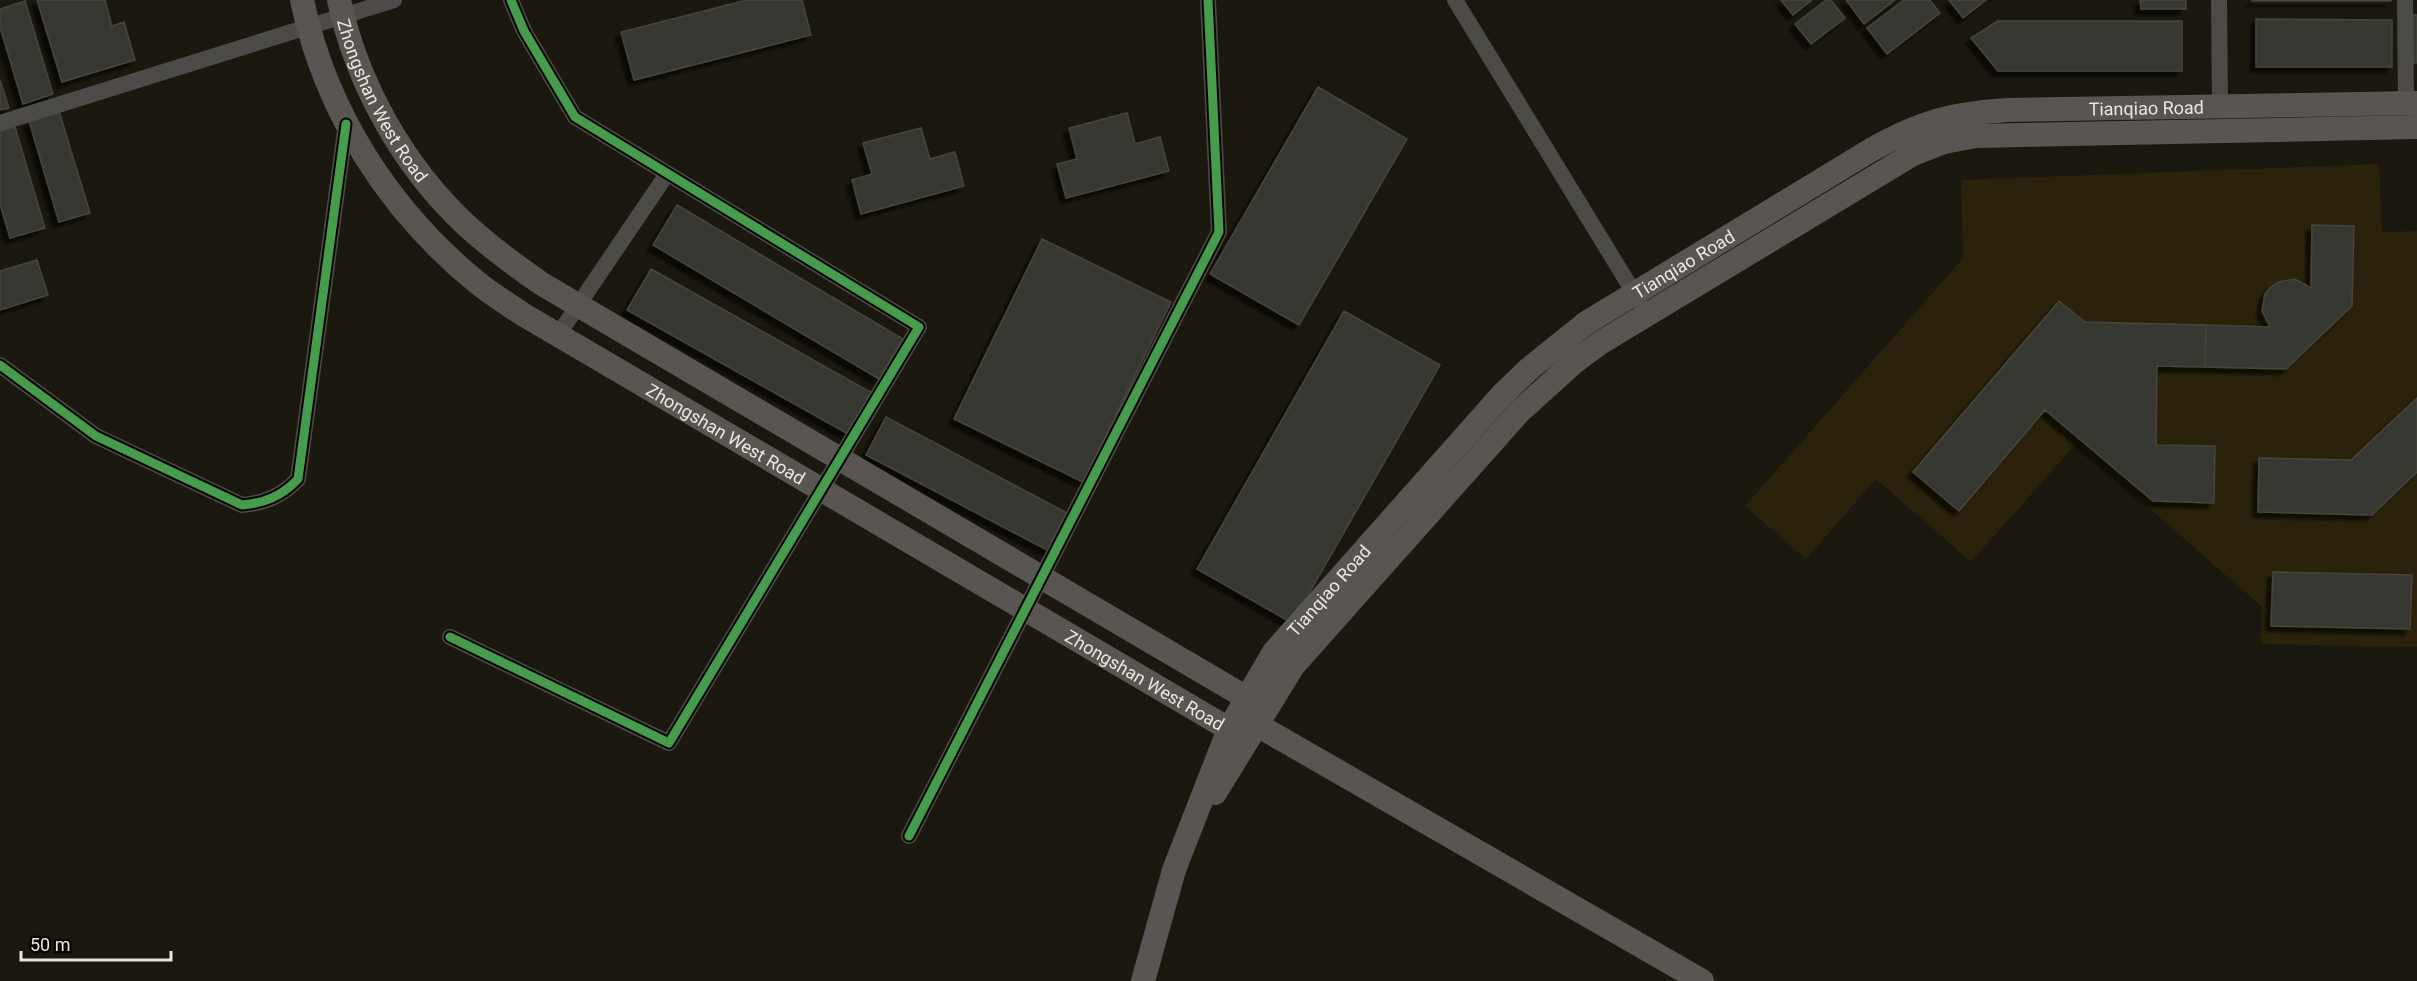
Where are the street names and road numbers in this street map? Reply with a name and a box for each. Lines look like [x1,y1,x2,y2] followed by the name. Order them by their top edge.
[333,16,433,186] street label: Zhongshan West Road
[2088,96,2204,119] street label: Tianqiao Road
[1629,225,1738,303] street label: Tianqiao Road
[643,379,809,488] street label: Zhongshan West Road
[1282,540,1375,641] street label: Tianqiao Road
[1062,625,1228,734] street label: Zhongshan West Road

